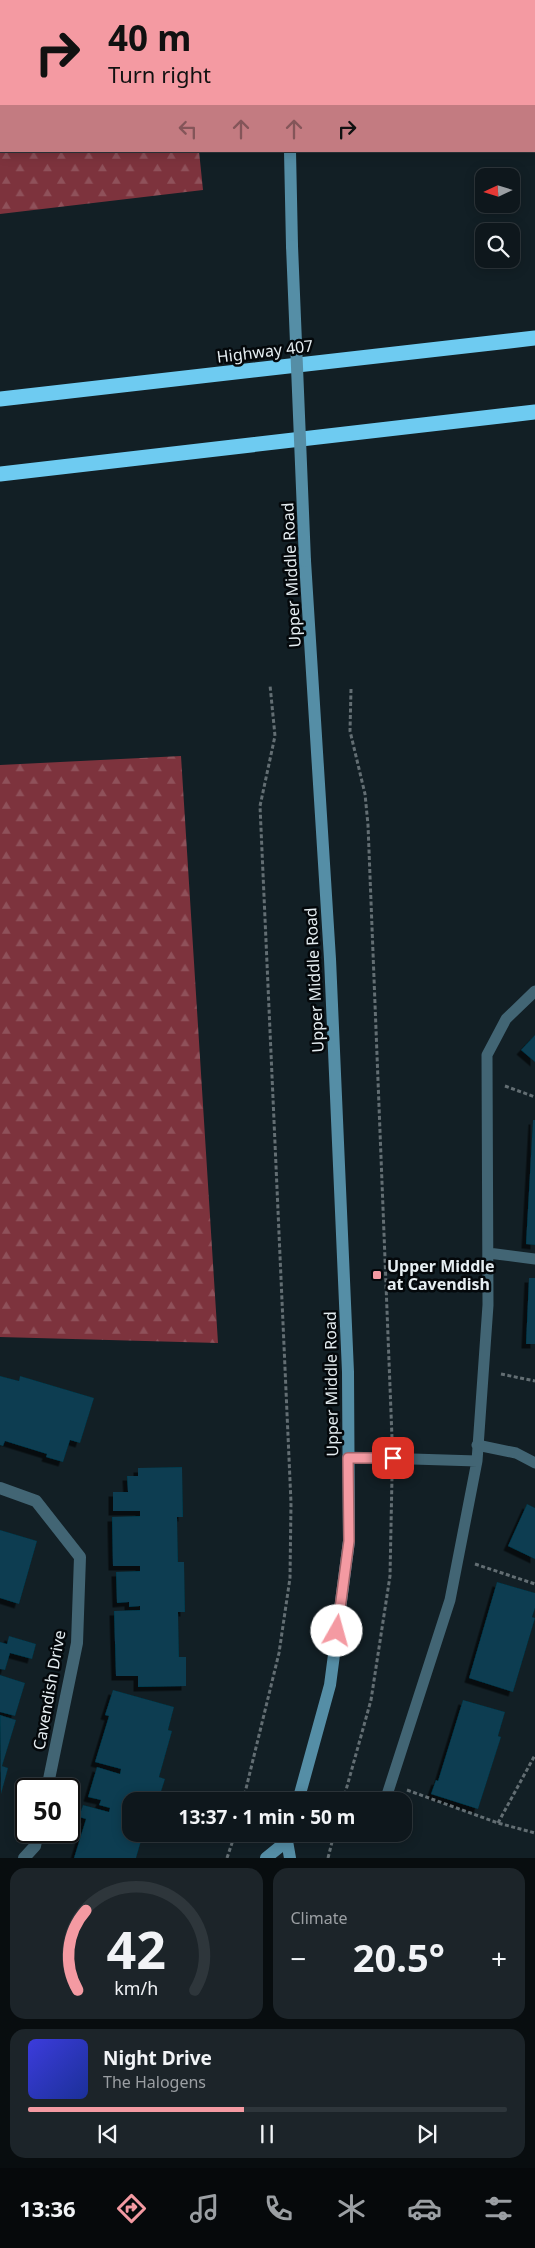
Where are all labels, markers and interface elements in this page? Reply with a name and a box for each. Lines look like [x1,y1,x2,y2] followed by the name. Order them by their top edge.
[108,14,191,61] text: 40 m
[25,20,90,85] icon: right
[108,59,211,89] text: Turn right
[174,115,202,143] icon: left
[227,115,255,143] icon: ahead
[280,115,308,143] icon: ahead
[333,115,361,143] icon: right
[475,168,520,212] north arrow
[475,168,520,268] map controls
[475,223,520,268] button: search
[215,334,315,368] street label: Highway 407
[276,502,306,648] street label: Upper Middle Road
[299,907,329,1053] street label: Upper Middle Road
[387,1255,495,1295] place label: Upper Middle at Cavendish
[371,1269,383,1281] marker: Upper Middle at Cavendish
[319,1311,343,1457] street label: Upper Middle Road
[372,1437,414,1479] pin
[379,1444,407,1472] icon: arrive
[310,1604,362,1656] position arrow
[28,1628,70,1752] street label: Cavendish Drive
[15,1778,80,1843] speed limit sign: 50
[179,1804,355,1830] text: 13:37 · 1 min · 50 m
[291,1907,348,1929] text: Climate
[107,1913,166,1984] text: 42
[353,1931,445,1983] text: 20.5°
[291,1939,307,1977] text: −
[491,1939,507,1977] text: +
[114,1976,158,2000] text: km/h
[103,2045,212,2071] text: Night Drive
[103,2071,206,2093] text: The Halogens
[94,2120,122,2148] icon: previous
[253,2120,281,2148] icon: pause
[413,2120,441,2148] icon: next
[114,2191,149,2226] icon: directions
[187,2191,222,2226] icon: music
[261,2191,296,2226] icon: phone
[334,2191,369,2226] icon: climate
[407,2191,442,2226] icon: car
[481,2191,516,2226] icon: filters
[19,2193,76,2223] text: 13:36

